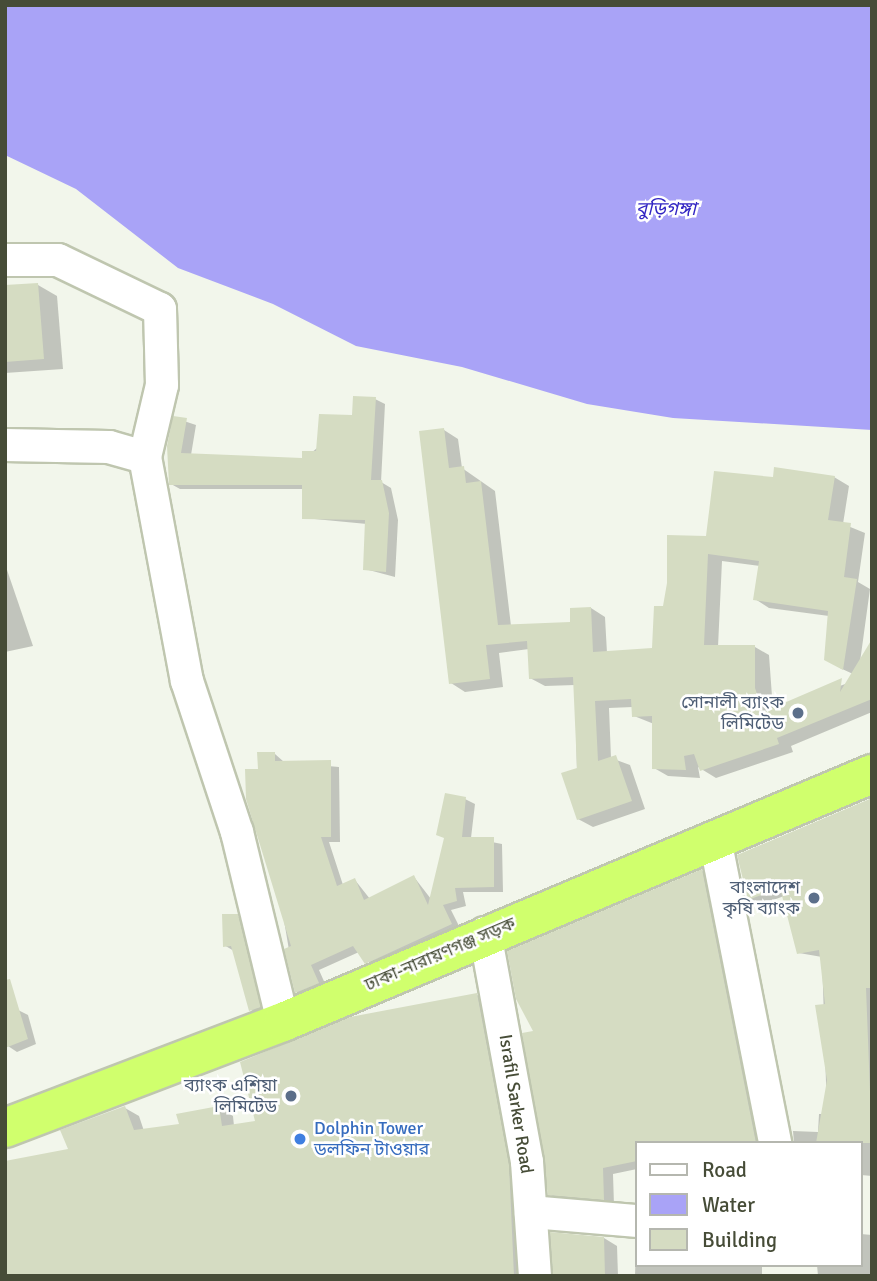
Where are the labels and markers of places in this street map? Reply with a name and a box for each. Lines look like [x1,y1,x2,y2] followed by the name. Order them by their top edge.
[681,692,784,734] place label: সোনালী ব্যাংক লিমিটেড
[790,705,806,721] marker: সোনালী ব্যাংক লিমিটেড
[723,877,800,920] place label: বাংলাদেশ কৃষি ব্যাংক
[806,890,822,906] marker: বাংলাদেশ কৃষি ব্যাংক
[184,1075,277,1118] place label: ব্যাংক এশিয়া লিমিটেড
[283,1088,299,1104] marker: ব্যাংক এশিয়া লিমিটেড
[314,1118,429,1160] place label: Dolphin Tower ডলফিন টাওয়ার
[292,1131,308,1147] marker: Dolphin Tower ডলফিন টাওয়ার

